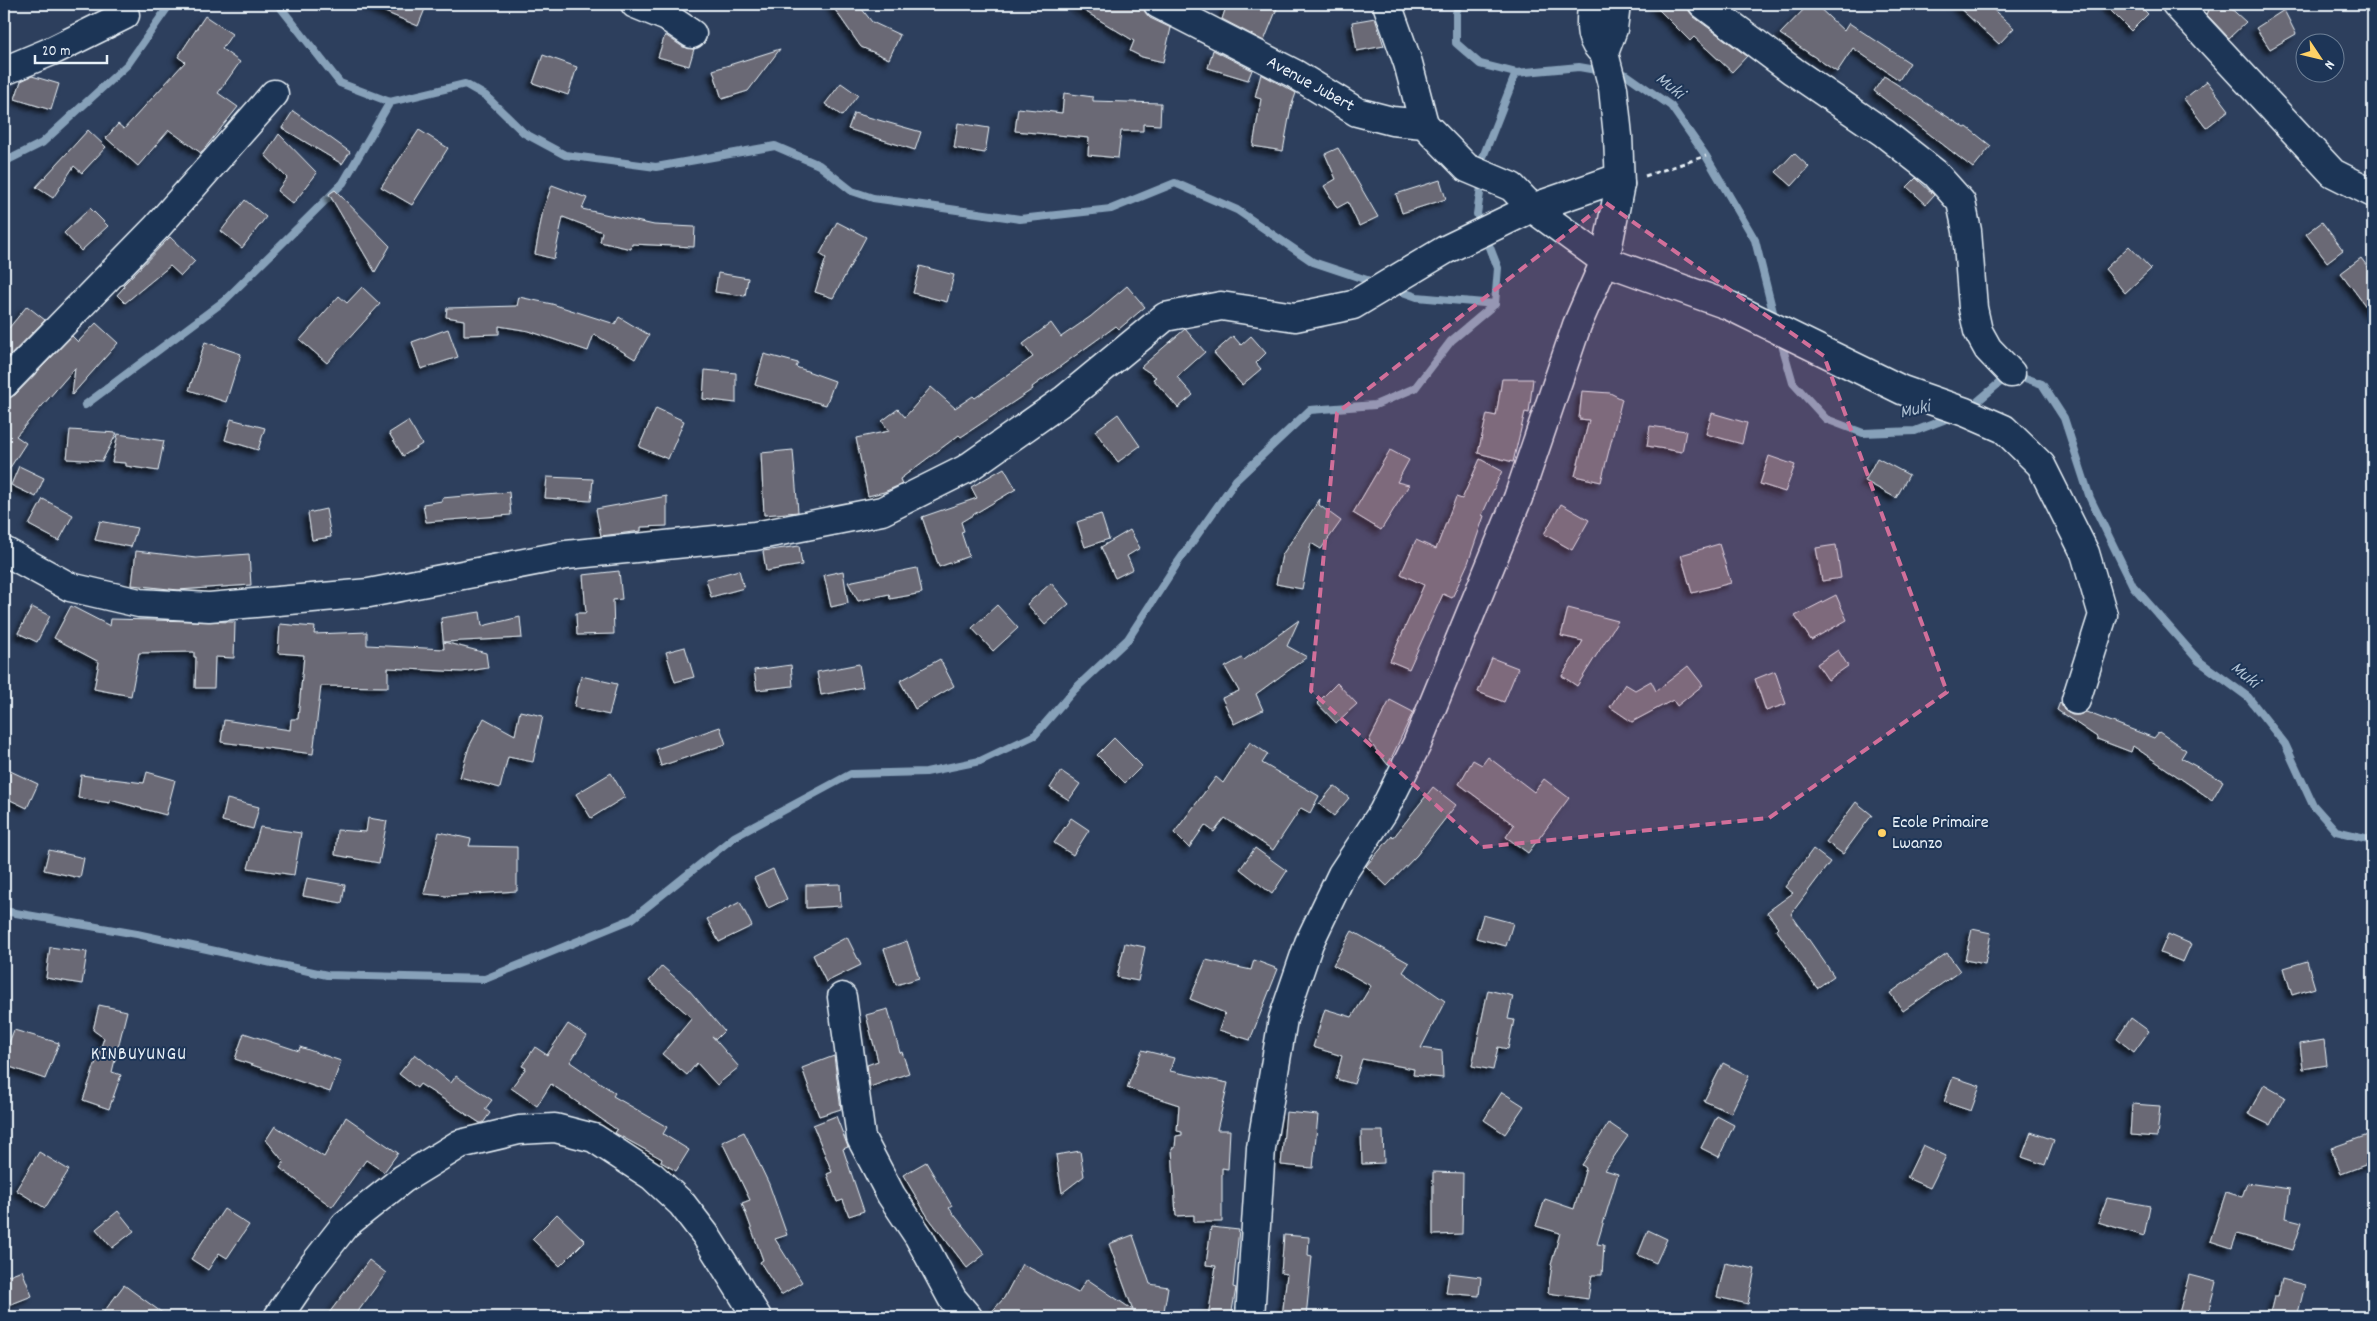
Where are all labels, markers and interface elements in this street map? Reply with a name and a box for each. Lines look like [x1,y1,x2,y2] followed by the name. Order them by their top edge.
[35,32,108,64] scale bar
[2294,32,2344,82] north arrow
[42,41,70,63] text: 20 m
[1262,51,1359,120] street label: Avenue Jubert
[2319,56,2339,73] text: N
[1649,67,1692,109] water label: Muki
[1897,394,1936,428] water label: Muki
[2224,656,2267,698] water label: Muki
[1892,811,1989,857] place label: Ecole Primaire Lwanzo
[1876,827,1888,839] marker: Ecole Primaire Lwanzo
[91,1042,187,1069] district label: KINBUYUNGU

